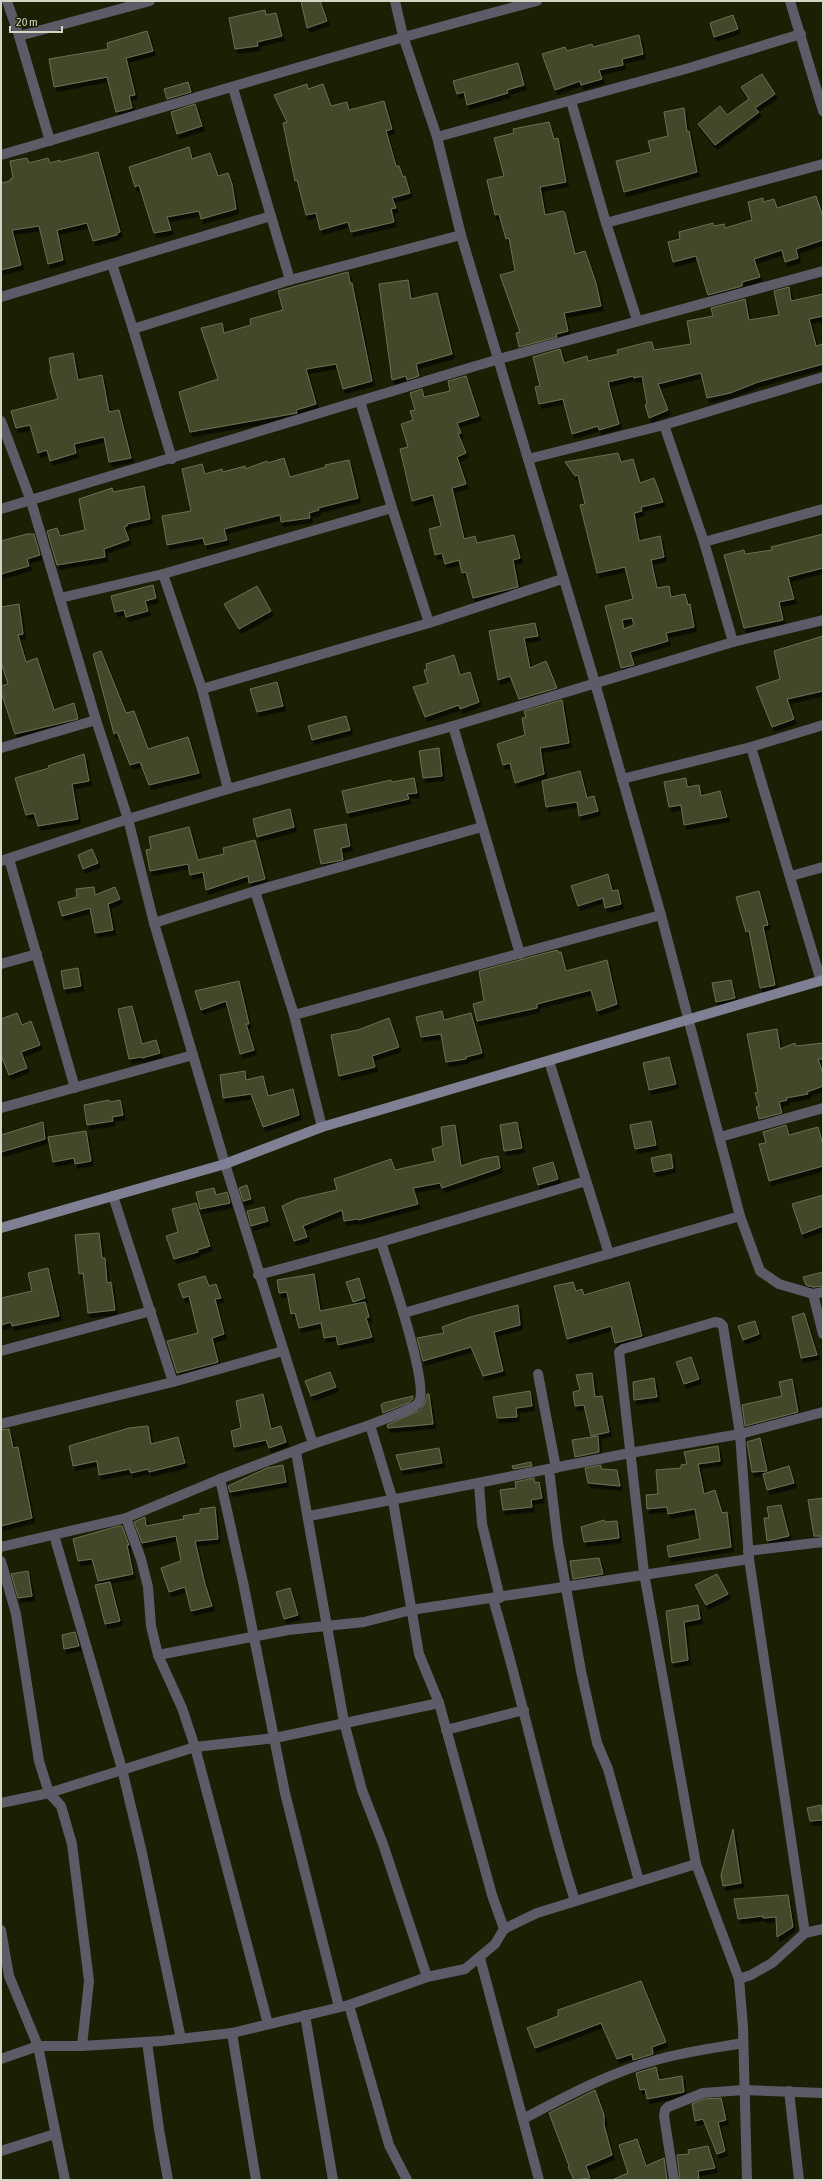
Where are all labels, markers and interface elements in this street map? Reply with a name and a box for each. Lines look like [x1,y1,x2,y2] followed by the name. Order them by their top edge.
[10,8,62,34] scale bar
[16,15,38,29] text: 20 m

